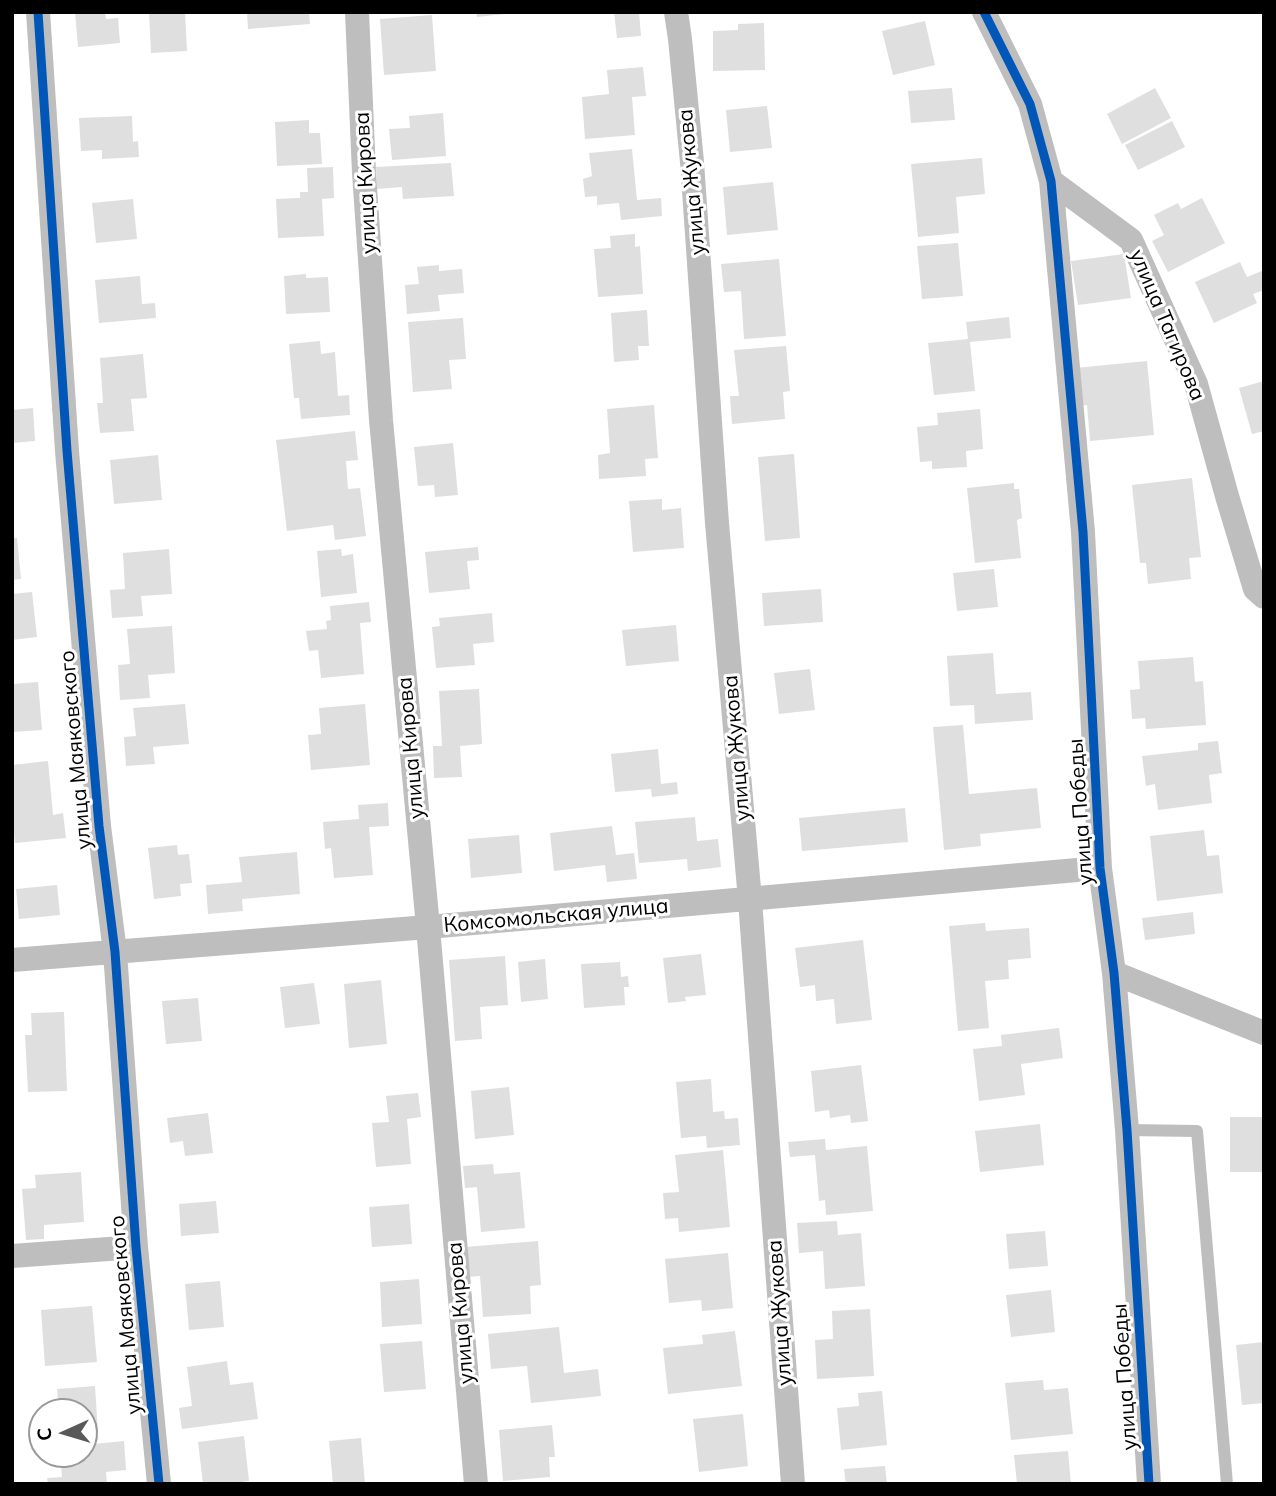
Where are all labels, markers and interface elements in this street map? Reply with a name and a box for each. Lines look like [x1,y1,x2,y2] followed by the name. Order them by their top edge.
[673,108,711,256] street label: улица Жукова
[350,111,382,255] street label: улица Кирова
[1124,246,1210,404] street label: улица Тагирова
[55,649,97,851] street label: улица Маяковского
[718,674,756,822] street label: улица Жукова
[392,676,430,820] street label: улица Кирова
[1063,738,1099,886] street label: улица Победы
[442,894,670,938] street label: Комсомольская улица
[105,1214,147,1416] street label: улица Маяковского
[762,1239,798,1387] street label: улица Жукова
[442,1241,480,1385] street label: улица Кирова
[1107,1303,1143,1451] street label: улица Победы
[28,1398,98,1468] north arrow
[32,1427,56,1442] text: С

